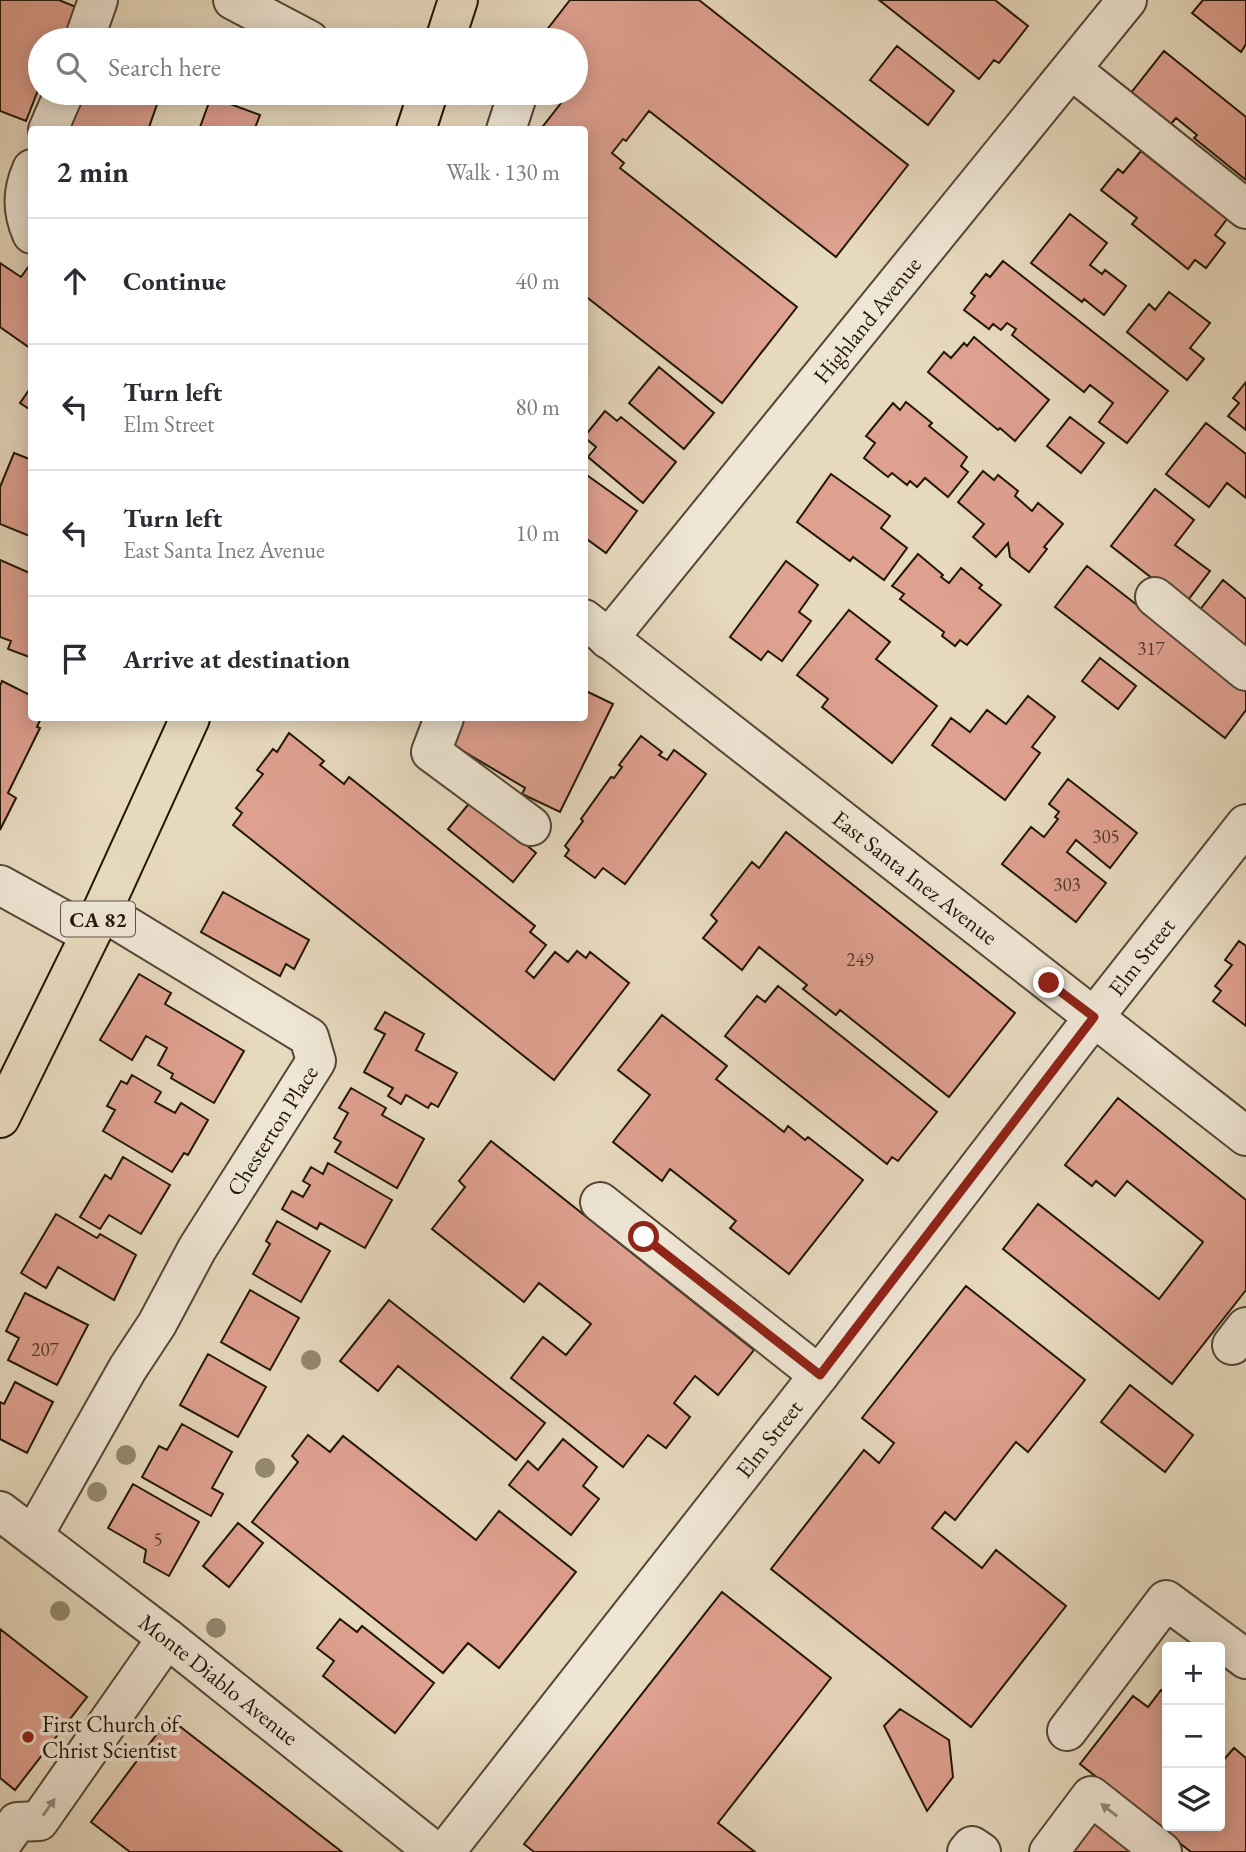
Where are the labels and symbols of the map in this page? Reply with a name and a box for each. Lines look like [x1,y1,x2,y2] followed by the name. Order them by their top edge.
[807,250,928,390] street label: Highland Avenue
[1137,636,1166,661] house number: 317
[826,803,1004,952] street label: East Santa Inez Avenue
[1092,824,1120,849] house number: 305
[1053,872,1081,897] house number: 303
[61,902,135,936] road number: CA 82
[1101,911,1182,1002] street label: Elm Street
[846,947,874,972] house number: 249
[1033,967,1064,998] route end
[219,1059,325,1202] street label: Chesterton Place
[628,1221,659,1252] route start
[31,1337,60,1362] house number: 207
[729,1393,809,1484] street label: Elm Street
[153,1527,163,1552] house number: 5
[133,1607,305,1752] street label: Monte Diablo Avenue
[42,1709,182,1765] place label: First Church of Christ Scientist
[20,1729,36,1745] marker: First Church of Christ Scientist
[42,1798,56,1816] one-way arrow
[1100,1802,1118,1817] one-way arrow

